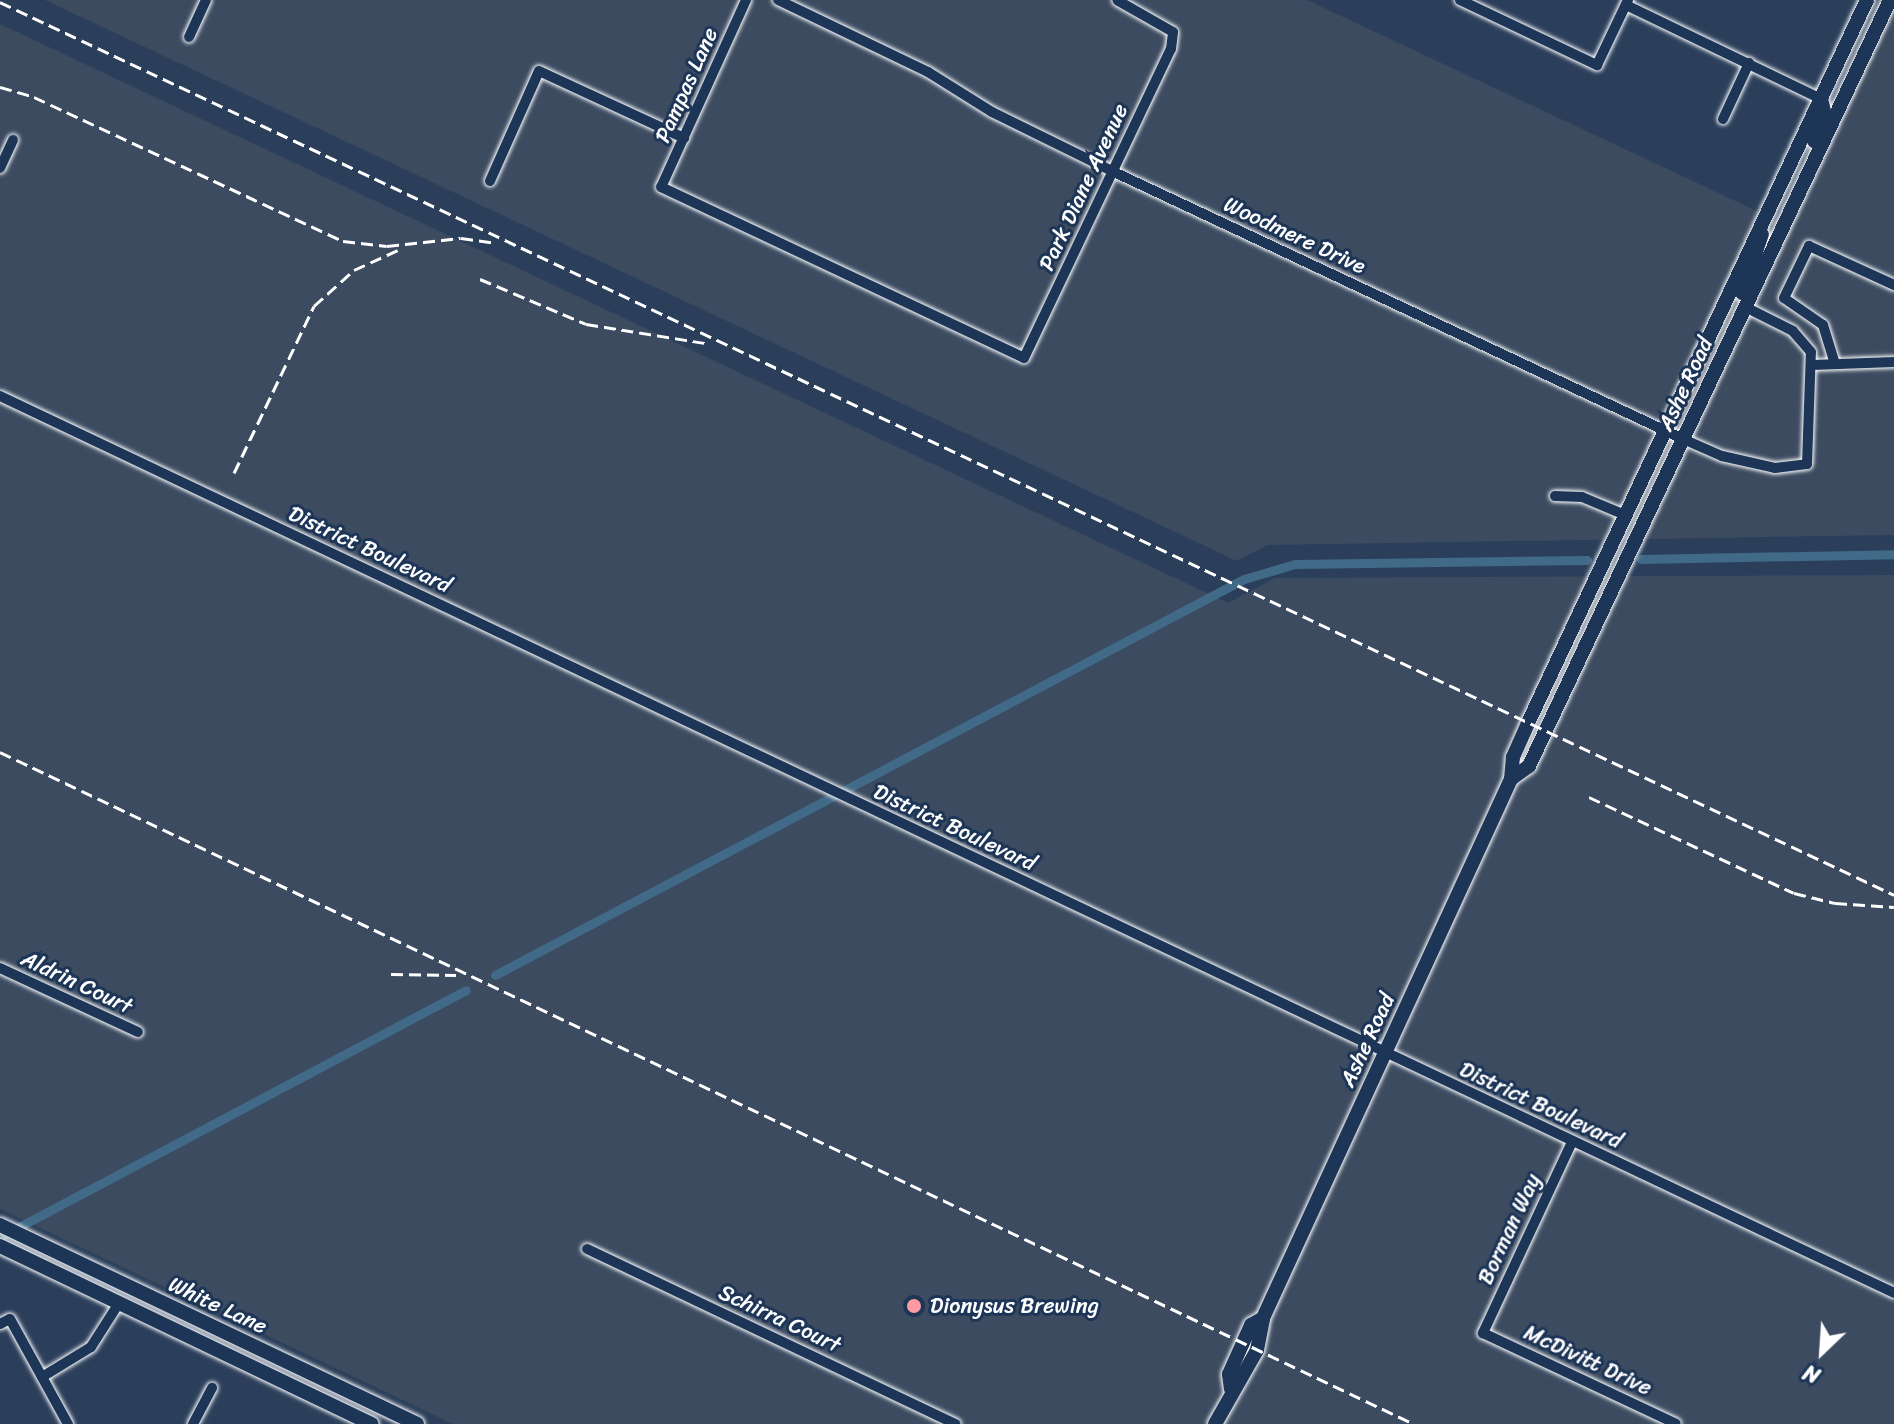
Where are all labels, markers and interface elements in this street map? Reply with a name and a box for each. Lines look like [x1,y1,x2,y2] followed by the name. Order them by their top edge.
[649,23,723,147] street label: Pampas Lane
[1033,100,1133,274] street label: Park Diane Avenue
[1220,190,1370,280] street label: Woodmere Drive
[1652,333,1718,435] street label: Ashe Road
[285,500,455,598] street label: District Boulevard
[870,778,1040,876] street label: District Boulevard
[17,945,137,1019] street label: Aldrin Court
[1334,989,1400,1091] street label: Ashe Road
[1456,1056,1626,1154] street label: District Boulevard
[1472,1169,1546,1289] street label: Borman Way
[165,1271,271,1339] street label: White Lane
[714,1278,846,1358] street label: Schirra Court
[930,1293,1099,1319] place label: Dionysus Brewing
[905,1297,923,1315] marker: Dionysus Brewing
[1782,1312,1862,1392] north arrow
[1520,1319,1656,1401] street label: McDivitt Drive
[1796,1353,1827,1395] text: N

